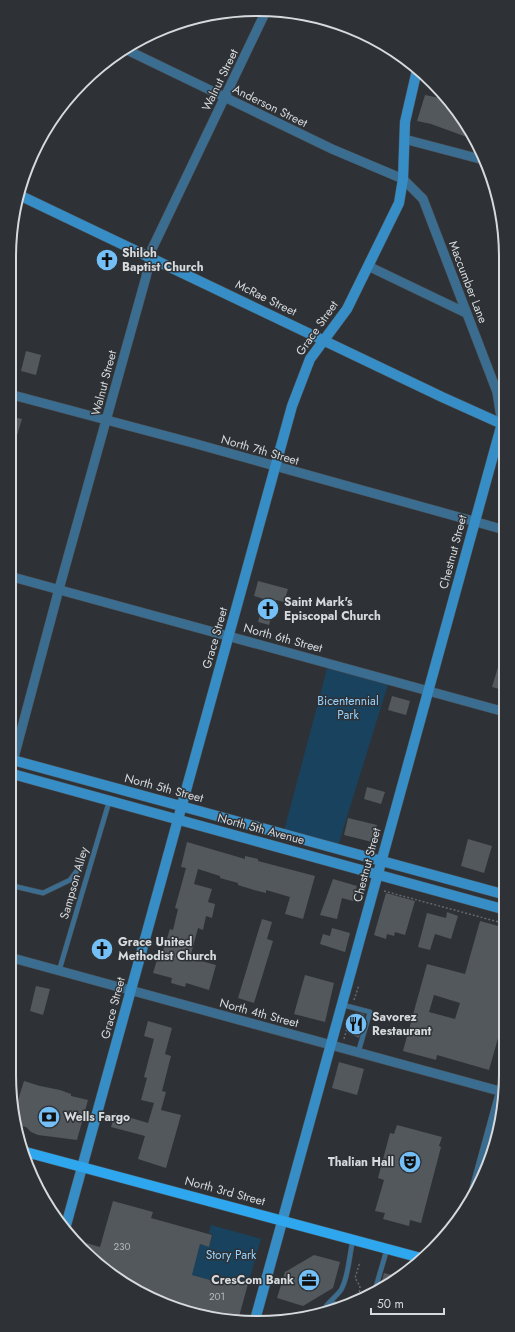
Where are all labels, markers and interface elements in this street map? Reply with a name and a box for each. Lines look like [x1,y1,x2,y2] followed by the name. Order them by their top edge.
[197,46,243,114] street label: Walnut Street
[230,80,311,132] street label: Anderson Street
[444,238,492,326] street label: Maccumber Lane
[122,244,204,276] place label: Shiloh Baptist Church
[94,247,120,273] church icon: Shiloh Baptist Church
[232,275,300,321] street label: McRae Street
[291,297,343,359] street label: Grace Street
[87,348,121,418] street label: Walnut Street
[219,430,301,470] street label: North 7th Street
[434,513,472,591] street label: Chestnut Street
[284,593,381,625] place label: Saint Mark's Episcopal Church
[255,596,281,622] church icon: Saint Mark's Episcopal Church
[198,605,232,671] street label: Grace Street
[242,619,325,657] street label: North 6th Street
[317,692,379,724] park label: Bicentennial Park
[123,769,206,807] street label: North 5th Street
[215,809,307,849] street label: North 5th Avenue
[348,826,386,904] street label: Chestnut Street
[55,844,93,921] street label: Sampson Alley
[118,933,217,965] place label: Grace United Methodist Church
[89,936,115,962] church icon: Grace United Methodist Church
[96,975,130,1041] street label: Grace Street
[217,994,301,1032] street label: North 4th Street
[372,1008,432,1040] place label: Savorez Restaurant
[343,1011,369,1037] restaurant icon: Savorez Restaurant
[36,1104,62,1130] bank icon: Wells Fargo
[64,1108,130,1126] place label: Wells Fargo
[397,1149,423,1175] theatre icon: Thalian Hall
[328,1153,394,1171] place label: Thalian Hall
[183,1172,267,1210] street label: North 3rd Street
[113,1239,131,1254] house number: 230
[206,1246,257,1264] park label: Story Park
[296,1267,322,1293] office icon: CresCom Bank
[211,1271,294,1289] place label: CresCom Bank
[209,1289,225,1304] house number: 201
[371,1290,444,1316] scale bar
[377,1295,404,1313] text: 50 m

